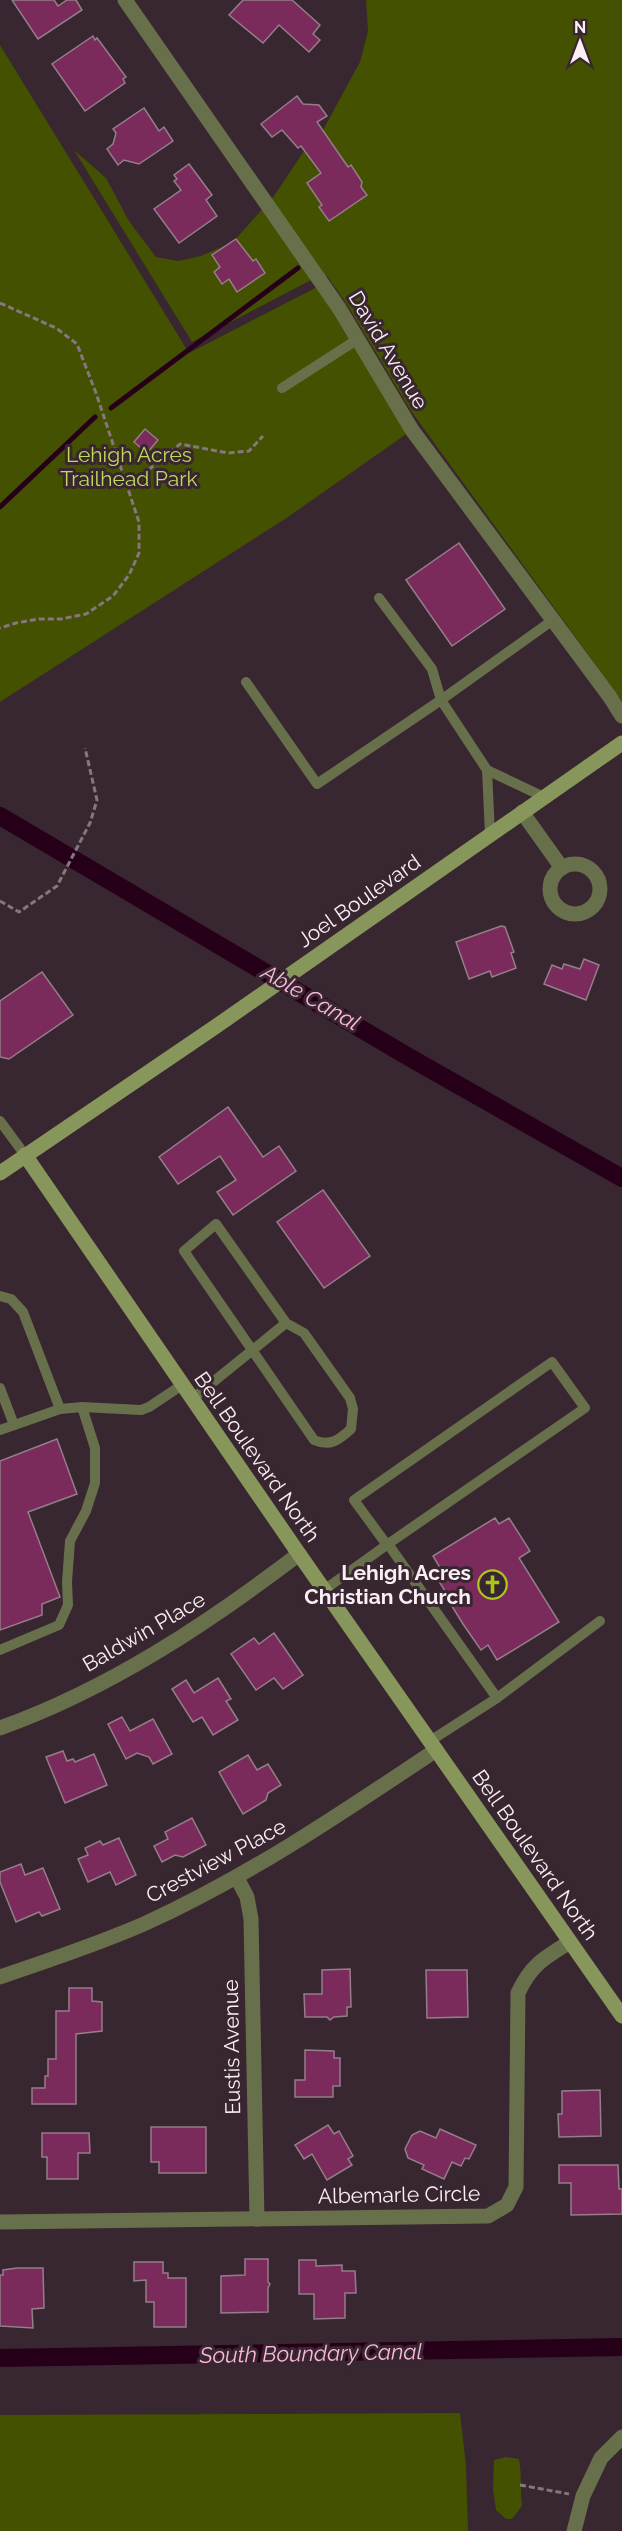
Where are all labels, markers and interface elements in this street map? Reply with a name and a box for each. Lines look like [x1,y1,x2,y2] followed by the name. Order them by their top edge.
[550,12,610,72] north arrow
[574,18,586,37] text: N
[343,286,433,413] street label: David Avenue
[60,442,198,491] park label: Lehigh Acres Trailhead Park
[292,849,425,952] street label: Joel Boulevard
[256,958,365,1036] water label: Able Canal
[189,1367,326,1547] street label: Bell Boulevard North
[304,1560,471,1609] place label: Lehigh Acres Christian Church
[476,1569,508,1601] church icon: Lehigh Acres Christian Church
[78,1586,210,1677] street label: Baldwin Place
[467,1765,604,1945] street label: Bell Boulevard North
[142,1813,290,1908] street label: Crestview Place
[218,1979,245,2115] street label: Eustis Avenue
[318,2181,480,2208] street label: Albemarle Circle
[198,2338,423,2368] water label: South Boundary Canal

